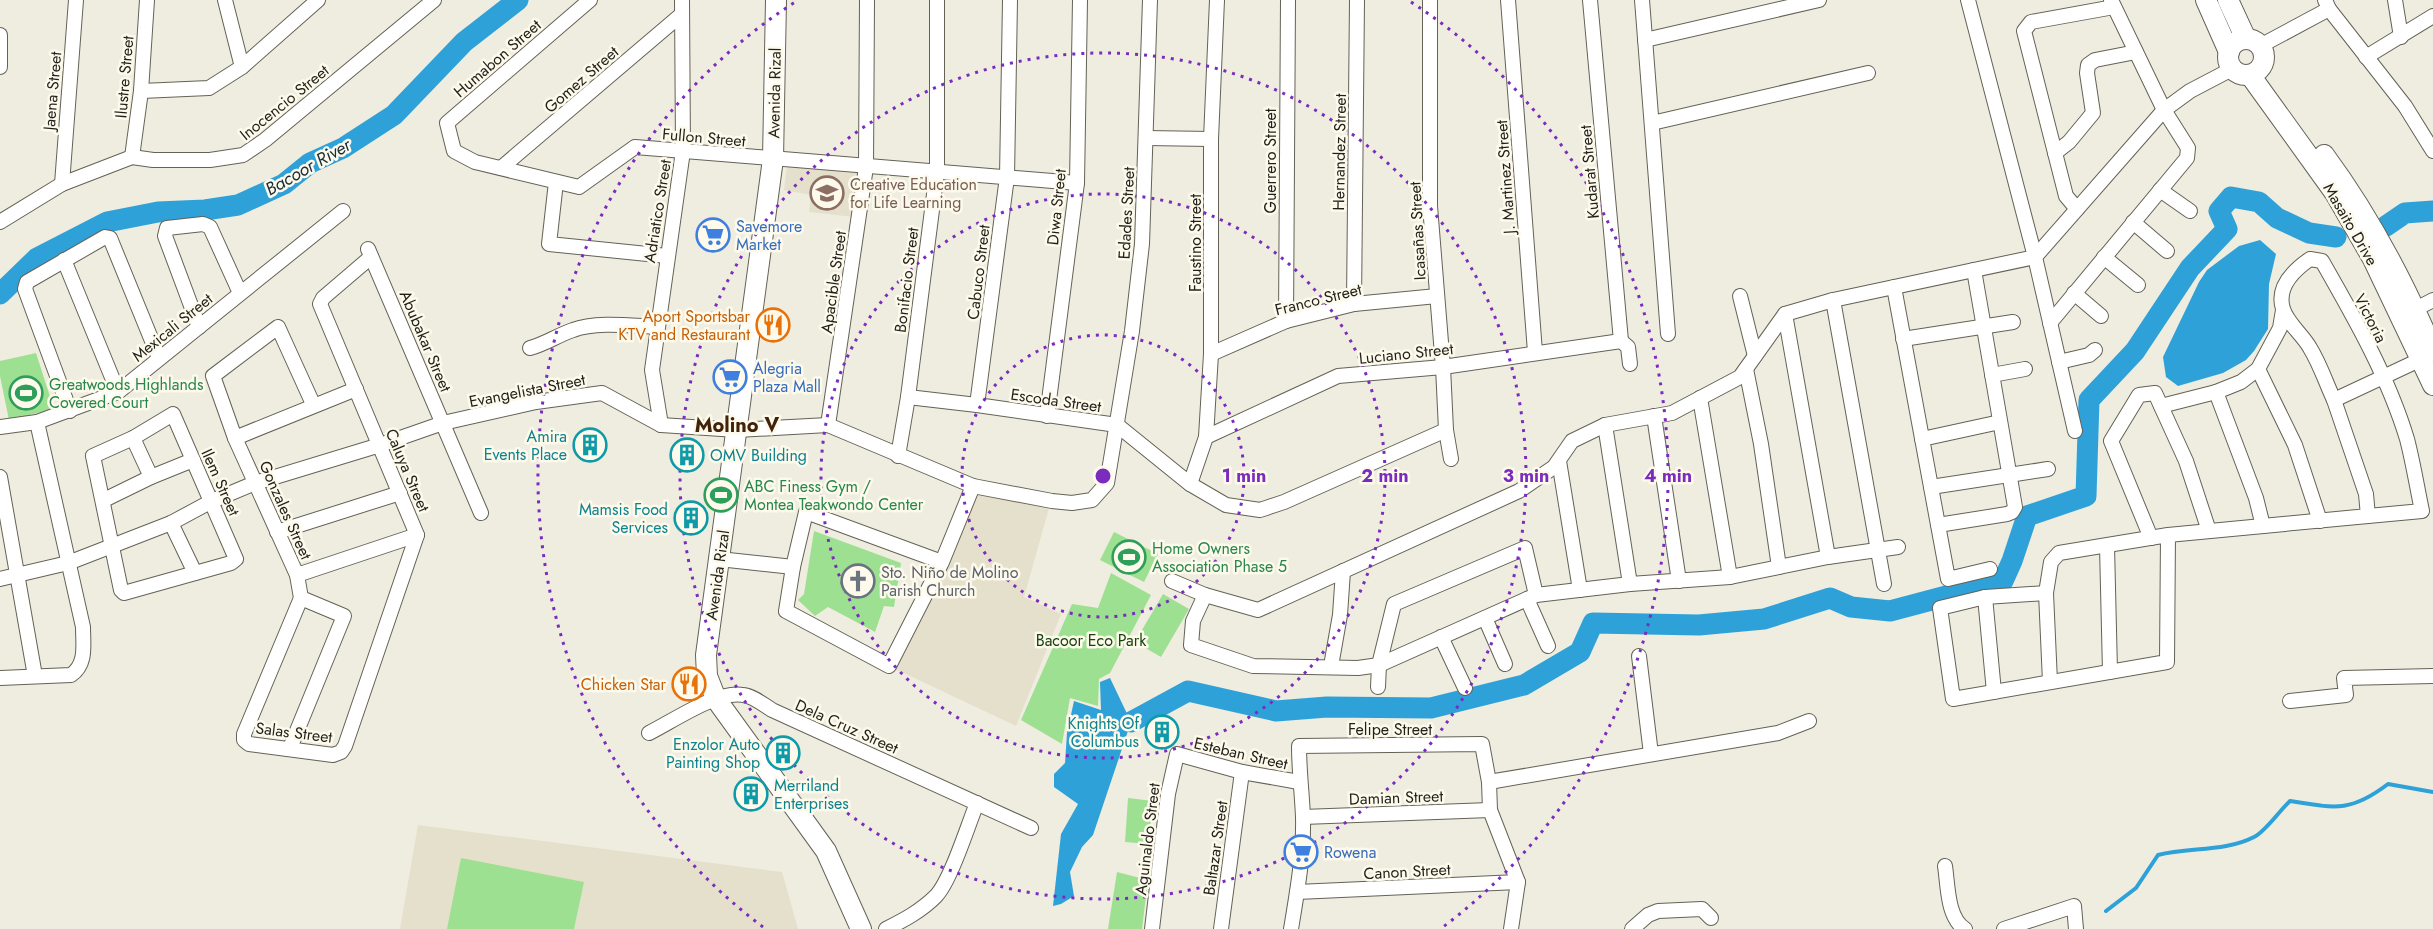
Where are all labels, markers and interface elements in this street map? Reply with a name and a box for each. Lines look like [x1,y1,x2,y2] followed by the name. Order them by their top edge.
[449,14,546,103] street label: Humabon Street
[109,35,140,119] street label: Ilustre Street
[539,40,624,118] street label: Gomez Street
[762,47,787,139] street label: Avenida Rizal
[37,51,67,133] street label: Jaena Street
[235,59,334,146] street label: Inocencio Street
[1327,93,1352,211] street label: Hernandez Street
[1259,108,1282,213] street label: Guerrero Street
[1490,119,1521,237] street label: J. Martinez Street
[661,122,747,153] street label: Fullon Street
[1574,124,1605,220] street label: Kudarat Street
[260,131,357,202] water label: Bacoor River
[638,158,677,264] street label: Adriatico Street
[1113,166,1140,260] street label: Edades Street
[1041,168,1072,246] street label: Diwa Street
[850,173,977,214] place label: Creative Education for Life Learning
[809,175,845,211] school or university icon: Creative Education for Life Learning
[2318,179,2384,270] street label: Masaito Drive
[1403,181,1432,281] street label: Icasañas Street
[1184,194,1207,292] street label: Faustino Street
[736,215,802,256] place label: Savemore Market
[695,217,731,253] supermarket icon: Savemore Market
[961,223,996,321] street label: Cabuco Street
[889,226,924,334] street label: Bonifacio Street
[815,229,852,335] street label: Apacible Street
[1272,278,1364,321] street label: Franco Street
[394,287,457,396] street label: Abubakar Street
[127,288,218,367] street label: Mexicali Street
[2348,290,2393,347] street label: Victoria
[618,305,751,346] place label: Aport Sportsbar KTV and Restaurant
[755,307,791,343] restaurant icon: Aport Sportsbar KTV and Restaurant
[1358,337,1455,370] street label: Luciano Street
[753,357,821,398] place label: Alegria Plaza Mall
[712,359,748,395] supermarket icon: Alegria Plaza Mall
[467,368,587,413] street label: Evangelista Street
[49,373,203,414] place label: Greatwoods Highlands Covered Court
[8,375,44,411] sports icon: Greatwoods Highlands Covered Court
[1009,383,1103,418] street label: Escoda Street
[695,411,780,440] district label: Molino V
[380,425,435,516] street label: Caluya Street
[484,425,567,466] place label: Amira Events Place
[572,427,608,463] building icon: Amira Events Place
[669,437,705,473] building icon: OMV Building
[710,444,807,467] place label: OMV Building
[196,445,246,520] street label: Ilem Street
[253,457,318,563] street label: Gonzales Street
[1222,463,1266,489] text: 1 min
[1361,463,1409,489] text: 2 min
[1503,463,1549,489] text: 3 min
[1644,463,1692,489] text: 4 min
[1093,466,1113,486] centre of rings
[744,475,924,516] place label: ABC Finess Gym / Montea Teakwondo Center
[703,477,739,513] sports icon: ABC Finess Gym / Montea Teakwondo Center
[579,498,668,539] place label: Mamsis Food Services
[673,500,709,536] building icon: Mamsis Food Services
[700,528,735,622] street label: Avenida Rizal
[1152,537,1287,578] place label: Home Owners Association Phase 5
[1111,539,1147,575] sports icon: Home Owners Association Phase 5
[881,561,1019,602] place label: Sto. Niño de Molino Parish Church
[840,563,876,599] church icon: Sto. Niño de Molino Parish Church
[1036,629,1147,652] park label: Bacoor Eco Park
[671,666,707,702] restaurant icon: Chicken Star
[581,673,667,696] place label: Chicken Star
[792,693,902,759] street label: Dela Cruz Street
[1068,712,1139,753] place label: Knights Of Columbus
[1144,714,1180,750] building icon: Knights Of Columbus
[254,716,334,749] street label: Salas Street
[1348,718,1432,741] street label: Felipe Street
[1192,732,1290,775] street label: Esteban Street
[666,733,760,774] place label: Enzolor Auto Painting Shop
[765,735,801,771] building icon: Enzolor Auto Painting Shop
[774,774,849,815] place label: Merriland Enterprises
[733,776,769,812] building icon: Merriland Enterprises
[1129,782,1166,896] street label: Aguinaldo Street
[1348,784,1444,811] street label: Damian Street
[1197,799,1234,897] street label: Baltazar Street
[1283,834,1319,870] supermarket icon: Rowena
[1324,841,1376,864] place label: Rowena
[1363,858,1451,885] street label: Canon Street

